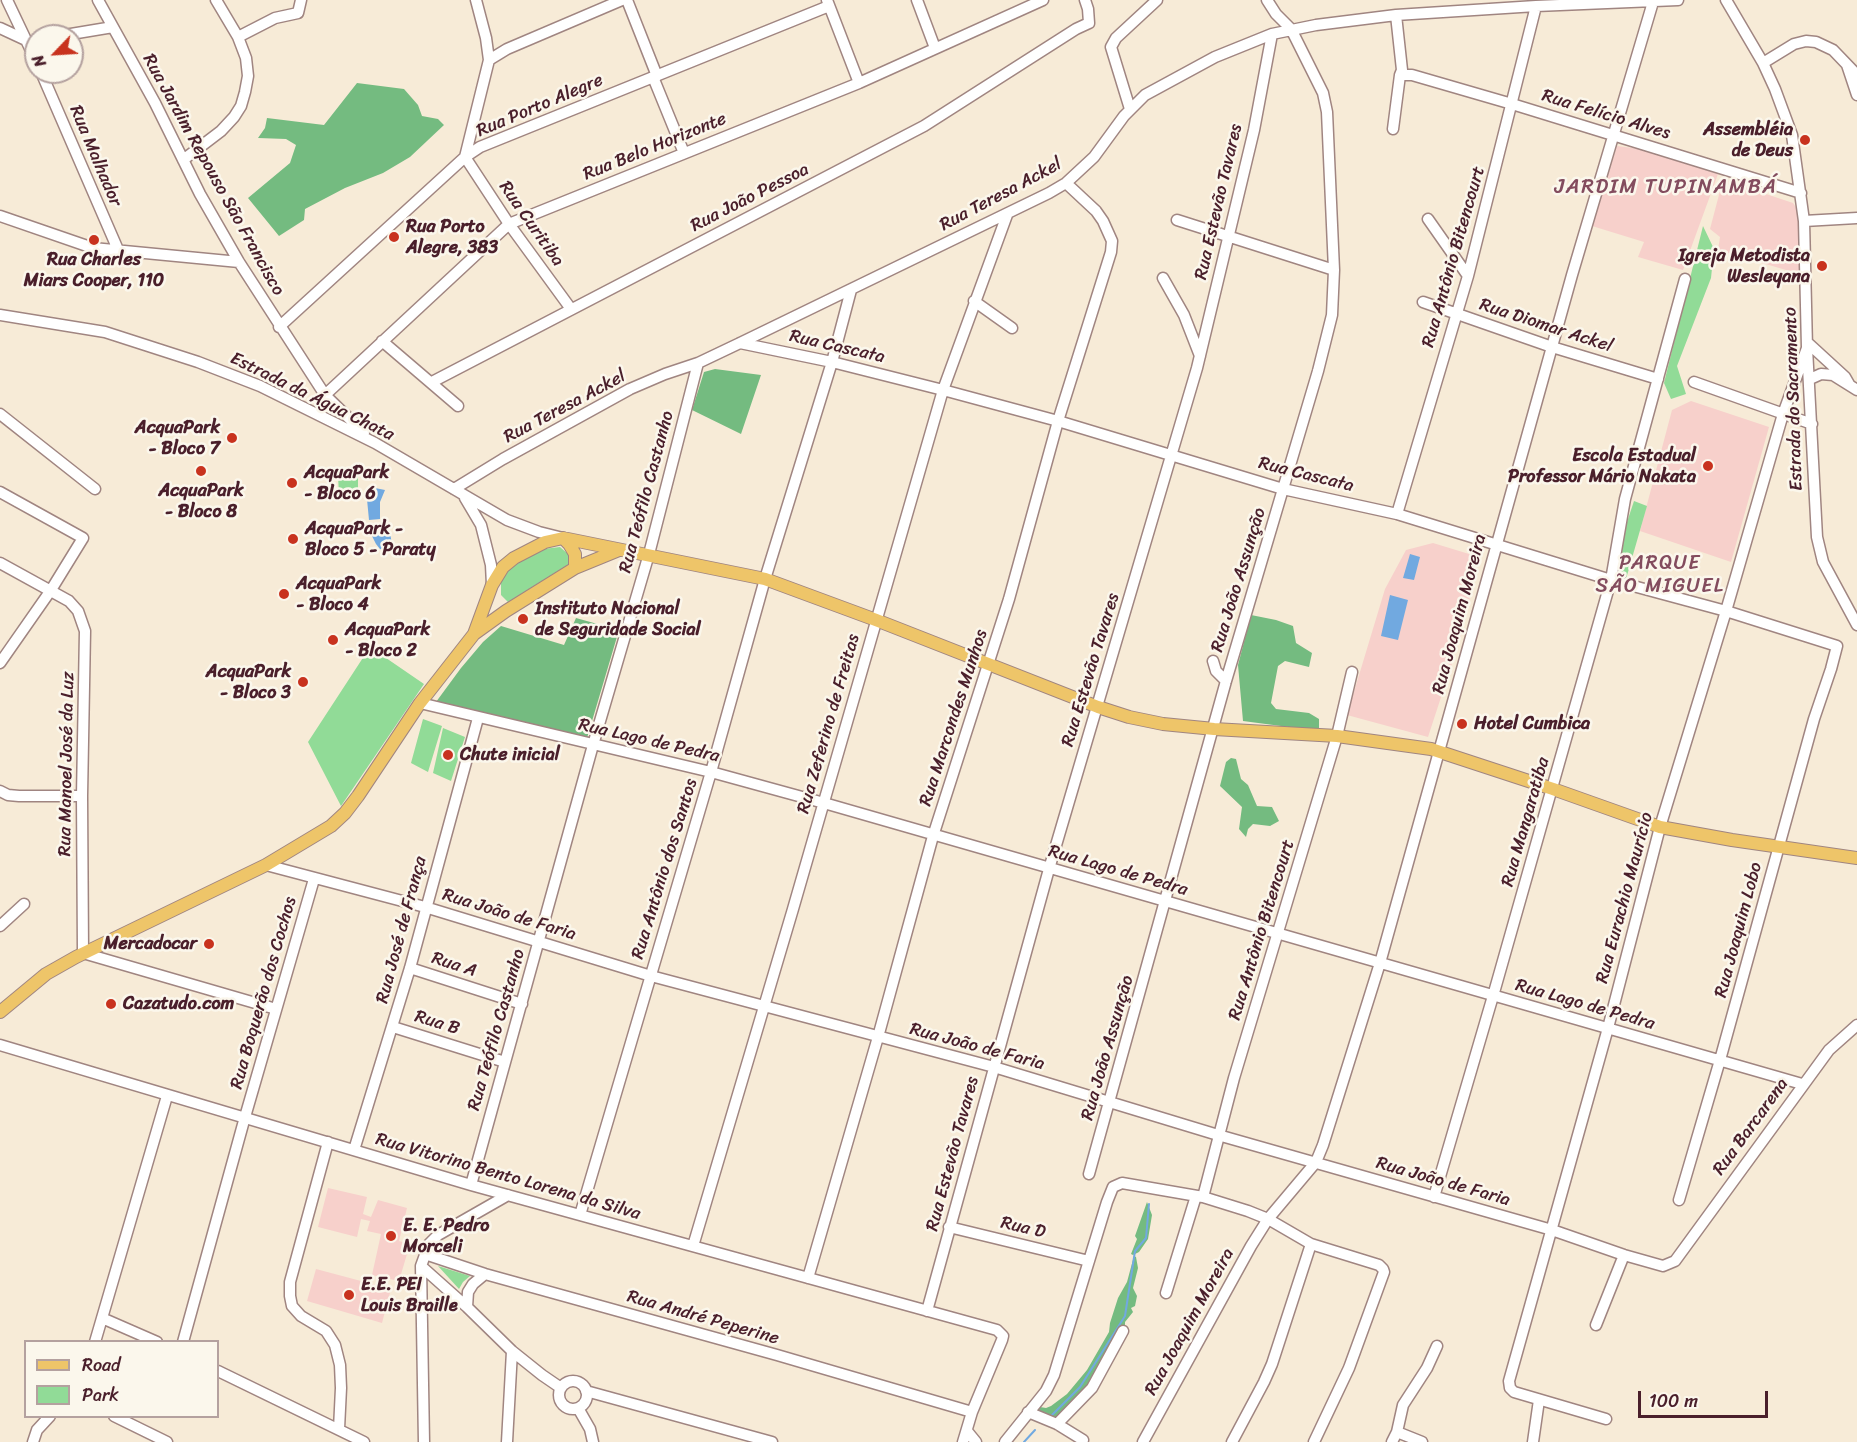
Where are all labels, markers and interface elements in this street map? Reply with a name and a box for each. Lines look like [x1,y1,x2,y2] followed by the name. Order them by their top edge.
[24,24,84,84] north arrow
[24,50,55,72] text: N
[137,50,289,300] street label: Rua Jardim Repouso São Francisco
[473,70,607,142] street label: Rua Porto Alegre
[1539,85,1673,145] street label: Rua Felício Alves
[64,102,126,210] street label: Rua Malhador
[580,108,730,186] street label: Rua Belo Horizonte
[1703,119,1793,162] place label: Assembléia de Deus
[1191,122,1247,282] street label: Rua Estevão Tavares
[1798,133,1812,147] marker: Assembléia de Deus
[936,154,1066,236] street label: Rua Teresa Ackel
[687,159,813,237] street label: Rua João Pessoa
[1418,164,1490,350] street label: Rua Antônio Bitencourt
[1556,175,1776,201] district label: JARDIM TUPINAMBÁ
[494,177,568,271] street label: Rua Curitiba
[406,216,498,258] place label: Rua Porto Alegre, 383
[387,230,401,244] marker: Rua Porto Alegre, 383
[87,233,101,247] marker: Rua Charles Miars Cooper, 110
[1678,245,1810,288] place label: Igreja Metodista Wesleyana
[24,249,164,292] place label: Rua Charles Miars Cooper, 110
[1815,259,1829,273] marker: Igreja Metodista Wesleyana
[1477,294,1615,358] street label: Rua Diomar Ackel
[1780,307,1808,491] street label: Estrada do Sacramento
[787,326,887,368] street label: Rua Cascata
[226,348,398,446] street label: Estrada da Água Chata
[500,366,630,448] street label: Rua Teresa Ackel
[615,409,679,575] street label: Rua Teófilo Castanho
[135,417,220,460] place label: AcquaPark - Bloco 7
[225,431,239,445] marker: AcquaPark - Bloco 7
[1508,445,1696,488] place label: Escola Estadual Professor Mário Nakata
[1256,453,1356,497] street label: Rua Cascata
[1701,459,1715,473] marker: Escola Estadual Professor Mário Nakata
[304,462,389,504] place label: AcquaPark - Bloco 6
[194,464,208,478] marker: AcquaPark - Bloco 8
[285,476,299,490] marker: AcquaPark - Bloco 6
[158,480,244,522] place label: AcquaPark - Bloco 8
[1207,505,1271,655] street label: Rua João Assunção
[305,518,436,560] place label: AcquaPark - Bloco 5 - Paraty
[286,532,300,546] marker: AcquaPark - Bloco 5 - Paraty
[1428,532,1492,696] street label: Rua Joaquim Moreira
[1596,552,1724,599] district label: PARQUE SÃO MIGUEL
[296,573,381,616] place label: AcquaPark - Bloco 4
[277,587,291,601] marker: AcquaPark - Bloco 4
[1057,591,1125,749] street label: Rua Estevão Tavares
[535,598,701,640] place label: Instituto Nacional de Seguridade Social
[516,612,530,626] marker: Instituto Nacional de Seguridade Social
[345,619,430,662] place label: AcquaPark - Bloco 2
[915,627,993,809] street label: Rua Marcondes Munhos
[793,632,865,816] street label: Rua Zeferino de Freitas
[326,633,340,647] marker: AcquaPark - Bloco 2
[206,661,291,704] place label: AcquaPark - Bloco 3
[55,671,79,857] street label: Rua Manoel José da Luz
[296,675,310,689] marker: AcquaPark - Bloco 3
[1474,713,1590,735] place label: Hotel Cumbica
[576,714,722,768] street label: Rua Lago de Pedra
[1455,717,1469,731] marker: Hotel Cumbica
[460,744,560,766] place label: Chute inicial
[441,748,455,762] marker: Chute inicial
[1497,755,1555,889] street label: Rua Mangaratiba
[627,776,703,962] street label: Rua Antônio dos Santos
[1592,810,1658,986] street label: Rua Eurachio Maurício
[1224,837,1300,1023] street label: Rua Antônio Bitencourt
[1046,841,1190,901] street label: Rua Lago de Pedra
[372,854,432,1006] street label: Rua José de França
[1711,860,1767,1000] street label: Rua Joaquim Lobo
[440,884,578,946] street label: Rua João de Faria
[226,894,302,1092] street label: Rua Boquerão dos Cochos
[104,933,197,955] place label: Mercadocar
[202,937,216,951] marker: Mercadocar
[464,947,530,1113] street label: Rua Teófilo Castanho
[429,948,479,982] street label: Rua A
[1077,973,1139,1123] street label: Rua João Assunção
[1513,975,1657,1035] street label: Rua Lago de Pedra
[123,993,234,1015] place label: Cazatudo.com
[104,997,118,1011] marker: Cazatudo.com
[412,1006,462,1040] street label: Rua B
[907,1019,1047,1075] street label: Rua João de Faria
[922,1074,984,1234] street label: Rua Estevão Tavares
[1709,1074,1793,1180] street label: Rua Barcarena
[373,1129,643,1225] street label: Rua Vitorino Bento Lorena da Silva
[1374,1153,1512,1211] street label: Rua João de Faria
[999,1212,1047,1244] street label: Rua D
[403,1215,489,1258] place label: E. E. Pedro Morceli
[384,1229,398,1243] marker: E. E. Pedro Morceli
[1141,1245,1239,1399] street label: Rua Joaquim Moreira
[361,1274,458,1316] place label: E.E. PEI Louis Braille
[625,1286,781,1350] street label: Rua André Peperine
[342,1288,356,1302] marker: E.E. PEI Louis Braille
[24,1340,219,1418] legend
[82,1349,121,1381] text: Road
[82,1379,119,1411] text: Park
[1641,1379,1772,1417] scale bar
[1649,1385,1698,1417] text: 100 m

